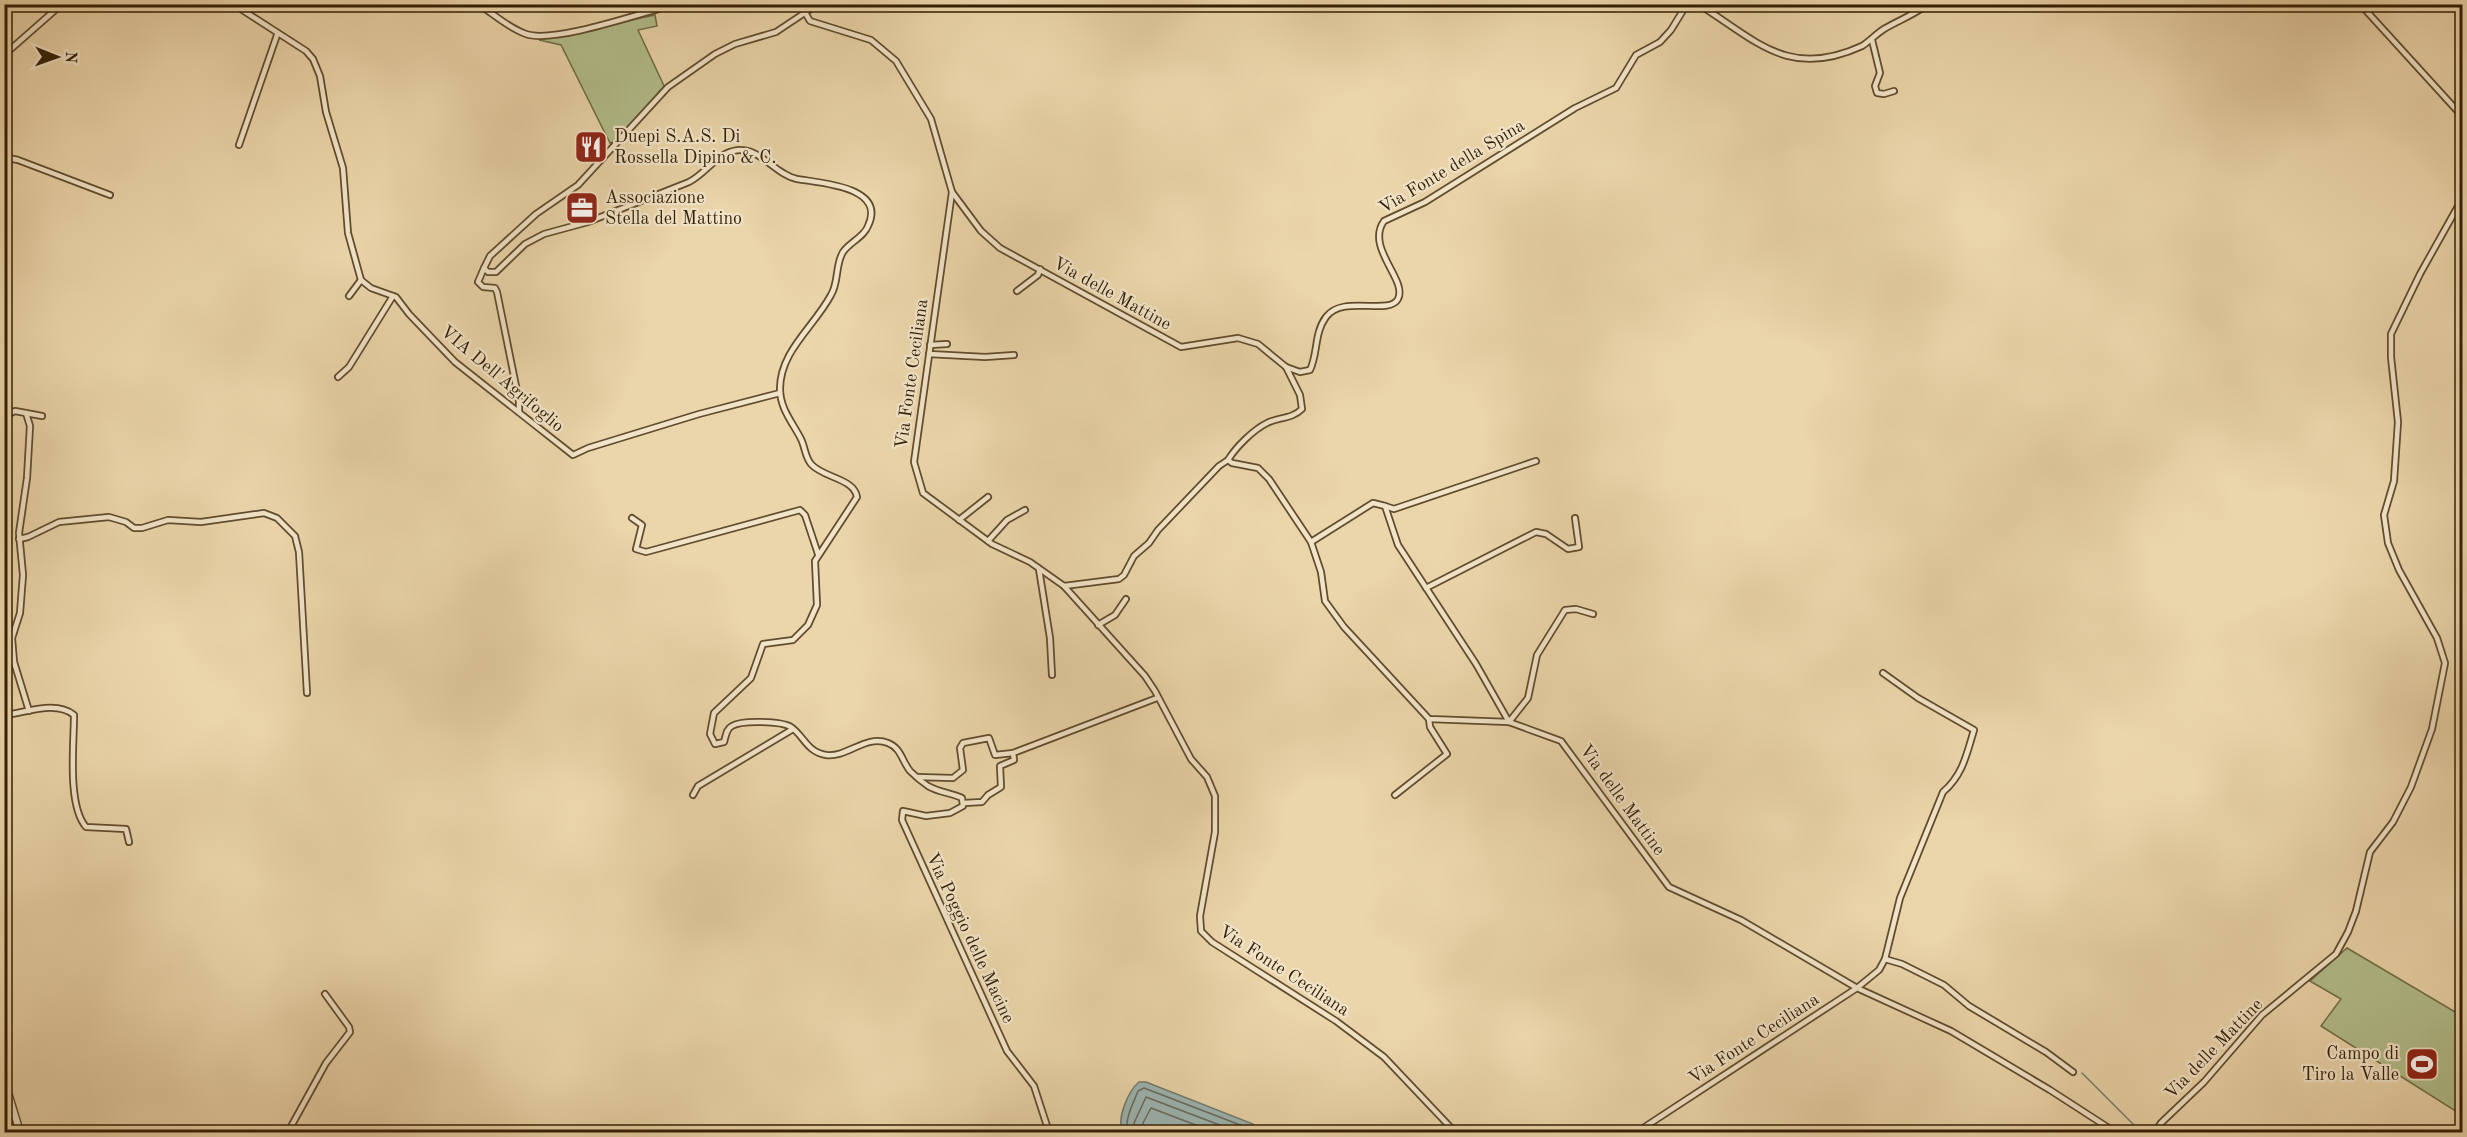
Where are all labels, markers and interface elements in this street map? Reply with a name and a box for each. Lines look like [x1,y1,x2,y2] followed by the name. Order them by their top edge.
[27,27,87,87] north arrow
[62,51,78,64] text: N
[1376,116,1528,218] street label: Via Fonte della Spina
[614,128,776,167] place label: Duepi S.A.S. Di Rossella Dipino & C.
[573,129,609,165] restaurant icon: Duepi S.A.S. Di Rossella Dipino & C.
[605,189,742,228] place label: Associazione Stella del Mattino
[564,190,600,226] office icon: Associazione Stella del Mattino
[1050,254,1174,334] street label: Via delle Mattine
[893,298,931,450] street label: Via Fonte Ceciliana
[437,322,567,436] street label: VIA Dell'Agrifoglio
[1576,741,1668,859] street label: Via delle Mattine
[923,850,1017,1026] street label: Via Poggio delle Macine
[1216,922,1352,1020] street label: Via Fonte Ceciliana
[1686,990,1822,1088] street label: Via Fonte Ceciliana
[2162,995,2266,1103] street label: Via delle Mattine
[2302,1045,2399,1084] place label: Campo di Tiro la Valle
[2404,1046,2440,1082] sports icon: Campo di Tiro la Valle

